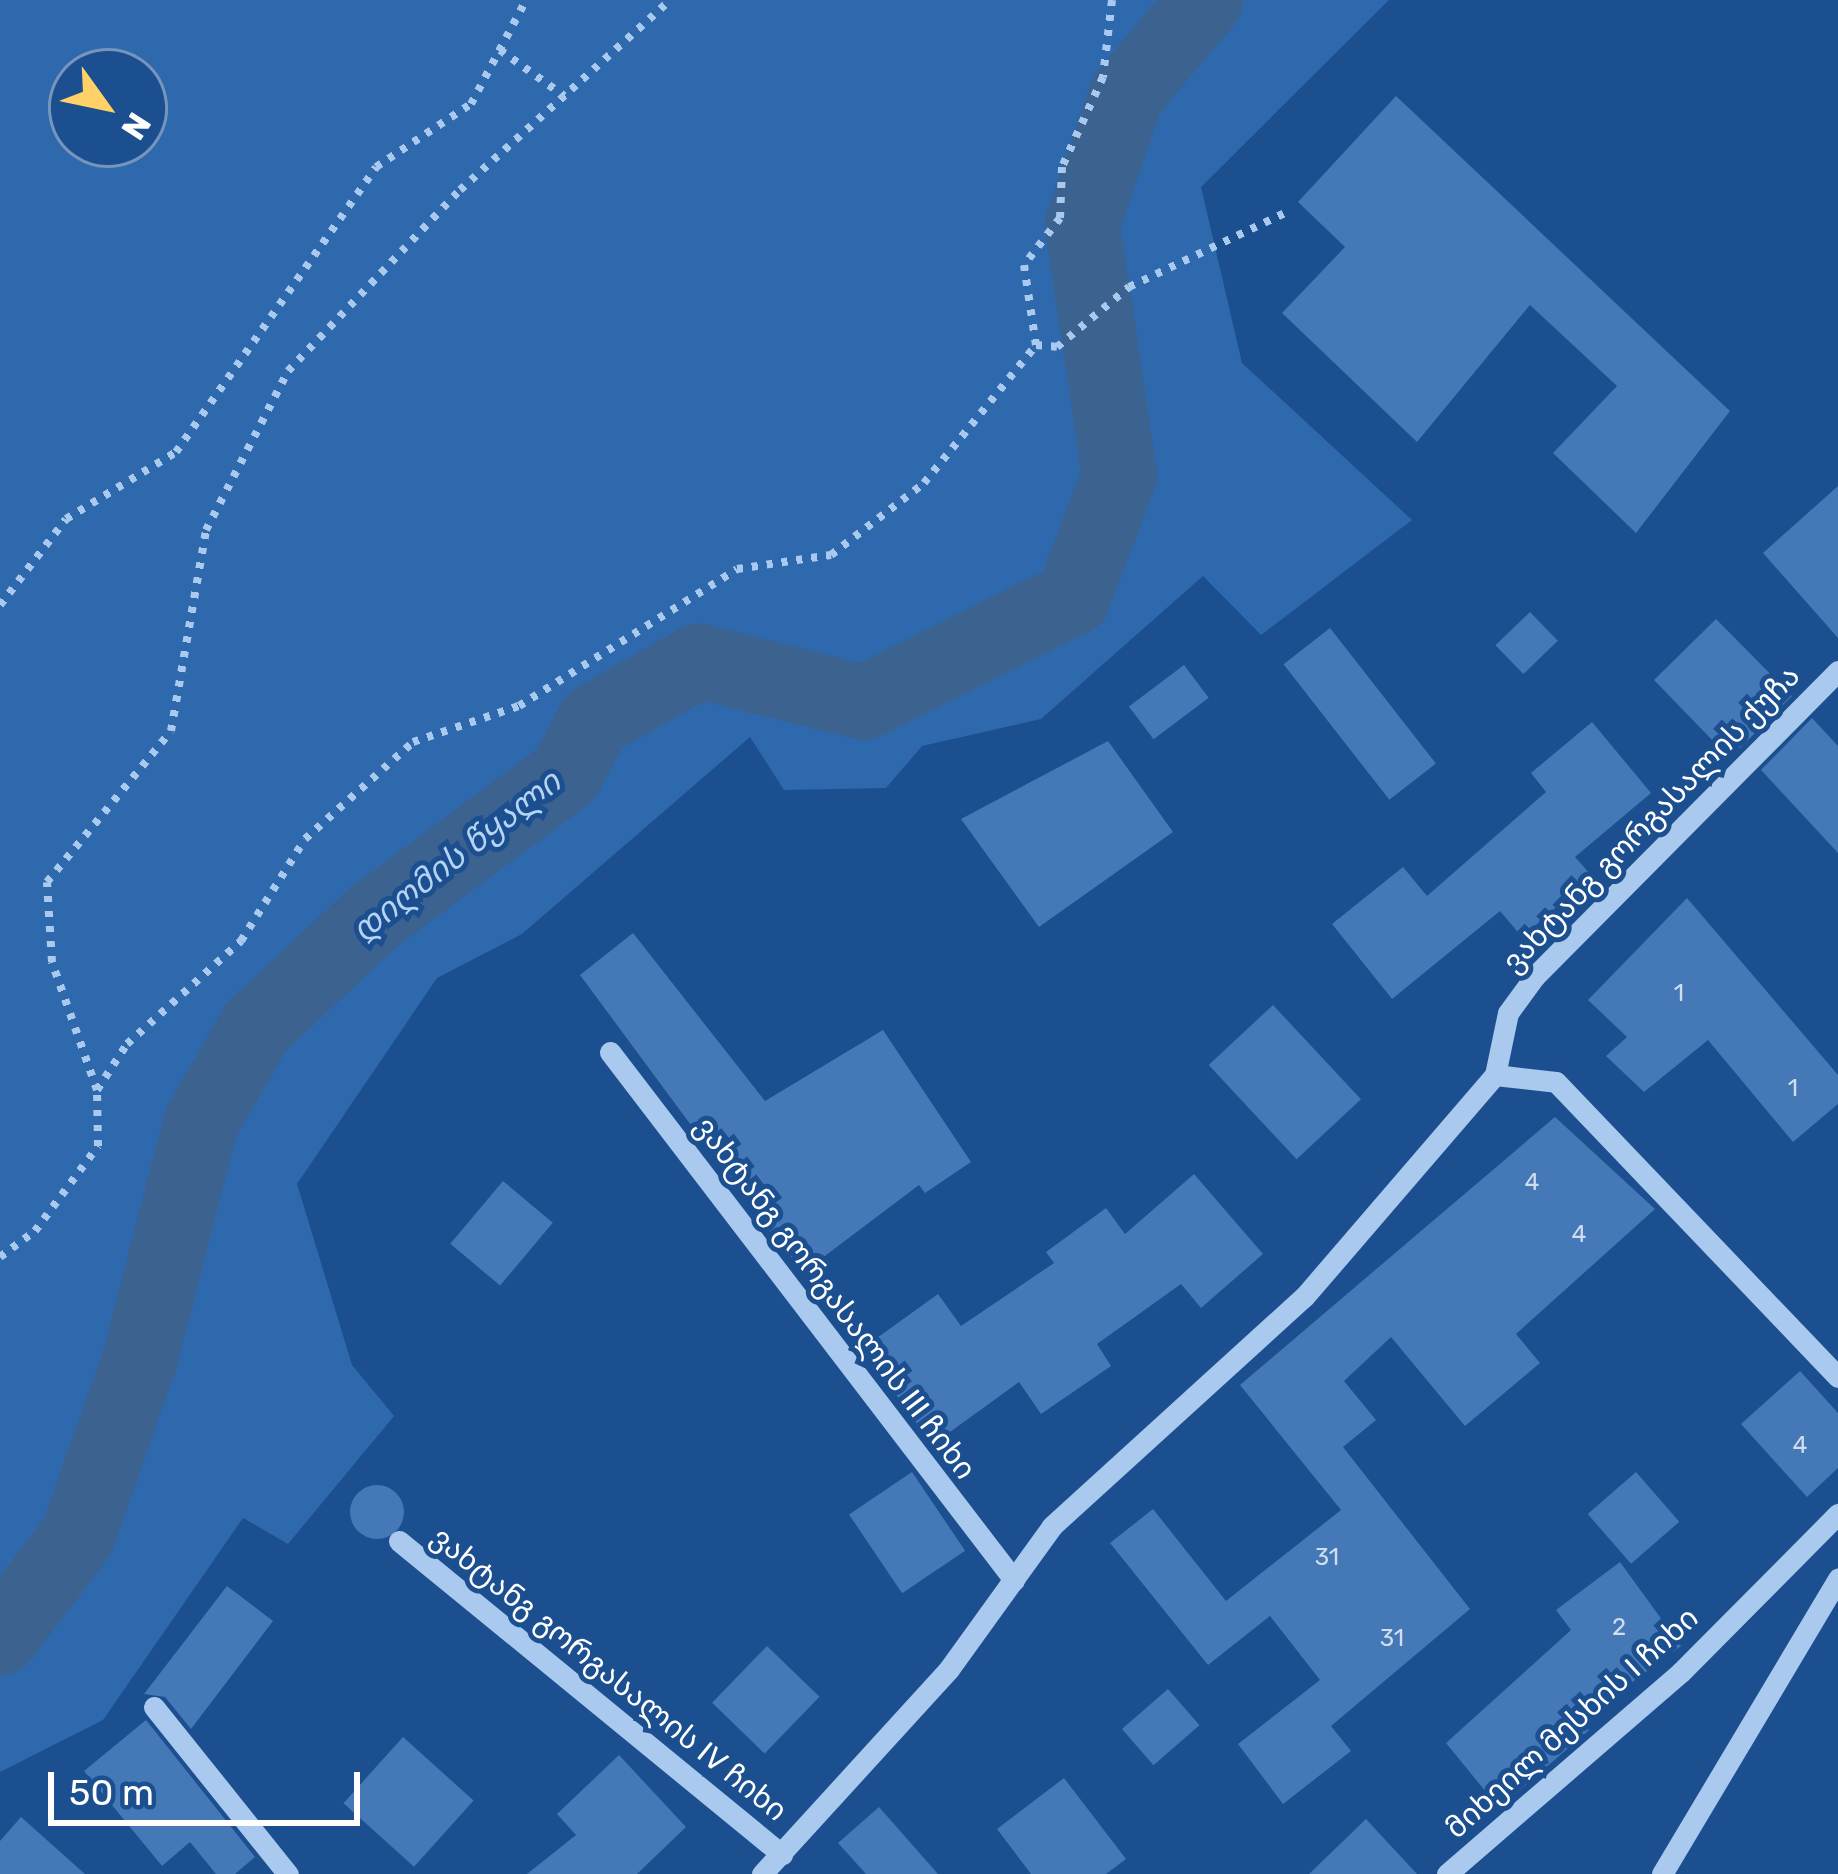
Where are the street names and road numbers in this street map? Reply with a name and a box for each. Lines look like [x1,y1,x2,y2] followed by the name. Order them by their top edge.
[1495,658,1807,980] street label: ვახტანგ გორგასალის ქუჩა
[687,1109,983,1487] street label: ვახტანგ გორგასალის III ჩიხი
[423,1519,795,1829] street label: ვახტანგ გორგასალის IV ჩიხი
[1438,1600,1706,1846] street label: მიხეილ მესხის I ჩიხი

